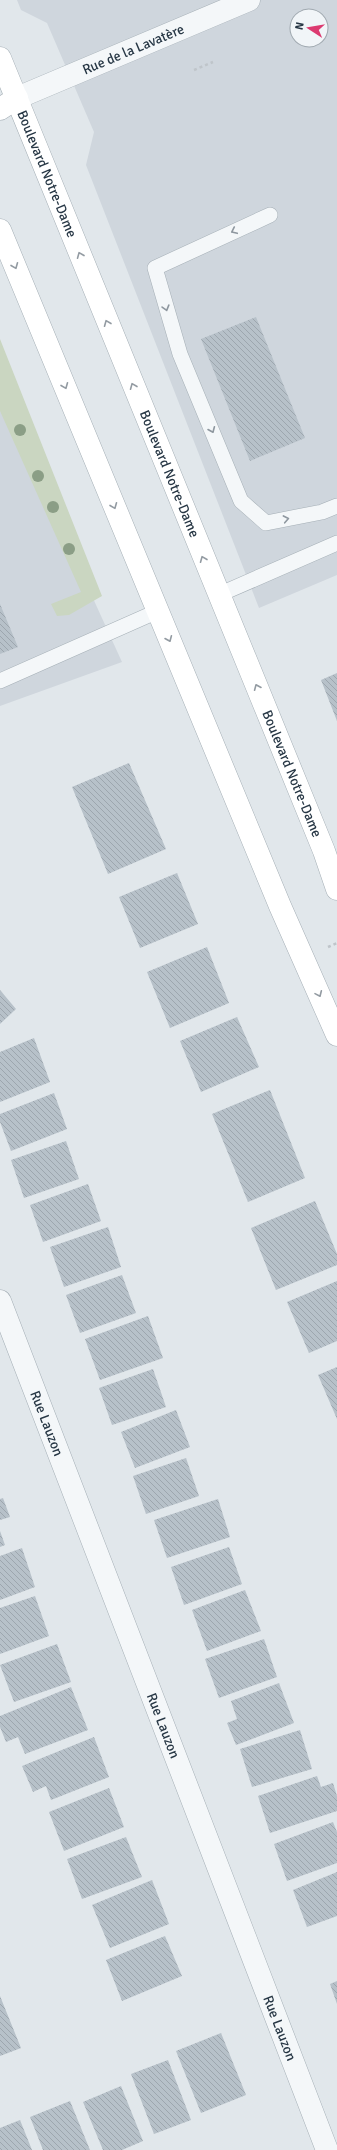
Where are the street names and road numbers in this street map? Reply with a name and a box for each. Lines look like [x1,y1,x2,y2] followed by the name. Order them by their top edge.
[80,20,187,78] street label: Rue de la Lavatère
[13,108,80,240] street label: Boulevard Notre-Dame
[136,408,203,540] street label: Boulevard Notre-Dame
[258,708,325,840] street label: Boulevard Notre-Dame
[26,1388,67,1459] street label: Rue Lauzon
[143,1691,183,1761] street label: Rue Lauzon
[259,1993,300,2063] street label: Rue Lauzon

